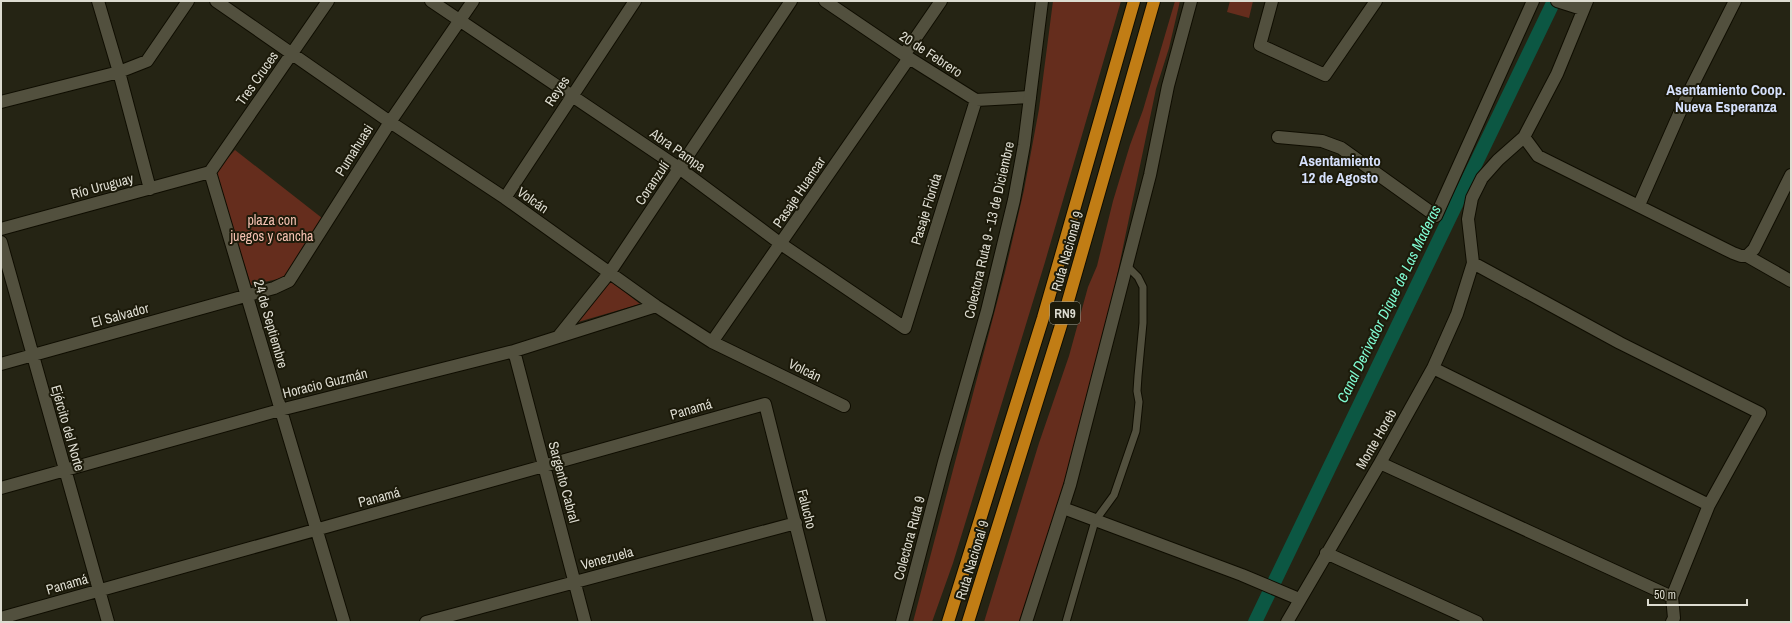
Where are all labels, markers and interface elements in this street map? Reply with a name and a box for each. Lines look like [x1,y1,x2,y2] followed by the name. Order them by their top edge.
[896,27,966,81] street label: 20 de Febrero
[232,47,282,109] street label: Tres Cruces
[541,72,574,110] street label: Reyes
[1666,79,1786,117] district label: Asentamiento Coop. Nueva Esperanza
[331,121,377,179] street label: Pumahuasi
[646,124,710,176] street label: Abra Pampa
[960,140,1018,320] street label: Colectora Ruta 9 - 13 de Diciembre
[1299,150,1381,188] district label: Asentamiento 12 de Agosto
[769,153,829,231] street label: Pasaje Huancar
[631,157,674,208] street label: Coranzulí
[69,169,136,203] street label: Río Uruguay
[907,170,946,247] street label: Pasaje Florida
[514,183,552,217] street label: Volcán
[1331,201,1446,406] water label: Canal Derivador Dique de Las Maderas
[1047,209,1087,293] street label: Ruta Nacional 9
[230,211,314,245] park label: plaza con juegos y cancha
[250,278,292,370] street label: 24 de Septiembre
[89,299,151,331] street label: El Salvador
[1050,302,1080,324] road number: RN9
[786,354,824,386] street label: Volcán
[281,364,369,402] street label: Horacio Guzmán
[47,383,89,473] street label: Ejército del Norte
[668,394,715,424] street label: Panamá
[1352,406,1400,472] street label: Monte Horeb
[544,439,584,525] street label: Sargento Cabral
[356,483,403,511] street label: Panamá
[793,487,821,531] street label: Falucho
[889,494,929,582] street label: Colectora Ruta 9
[951,518,993,602] street label: Ruta Nacional 9
[579,542,636,574] street label: Venezuela
[44,569,91,599] street label: Panamá
[1648,581,1747,607] scale bar
[1654,587,1676,603] text: 50 m

